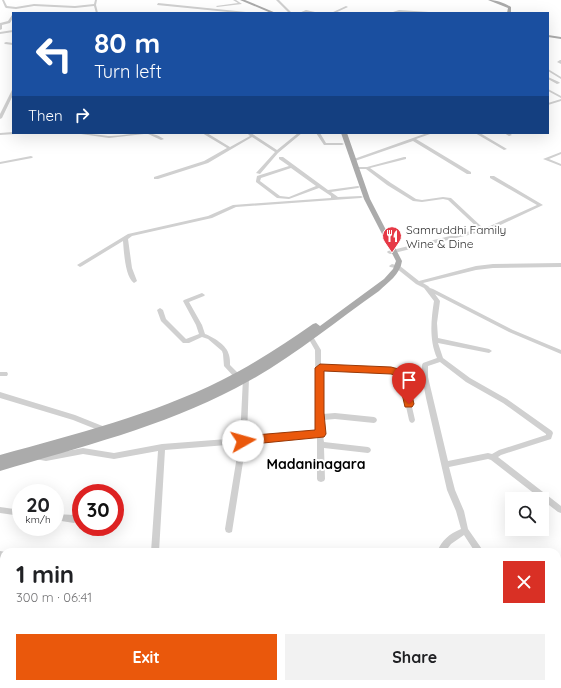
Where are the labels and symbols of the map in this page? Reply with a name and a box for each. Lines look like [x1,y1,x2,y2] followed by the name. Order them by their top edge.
[406,222,506,251] place label: Samruddhi Family Wine & Dine
[381,225,403,253] restaurant icon: Samruddhi Family Wine & Dine
[392,363,426,404] pin
[222,420,264,462] position arrow
[267,455,365,473] district label: Madaninagara
[72,484,124,536] speed limit sign: 30

